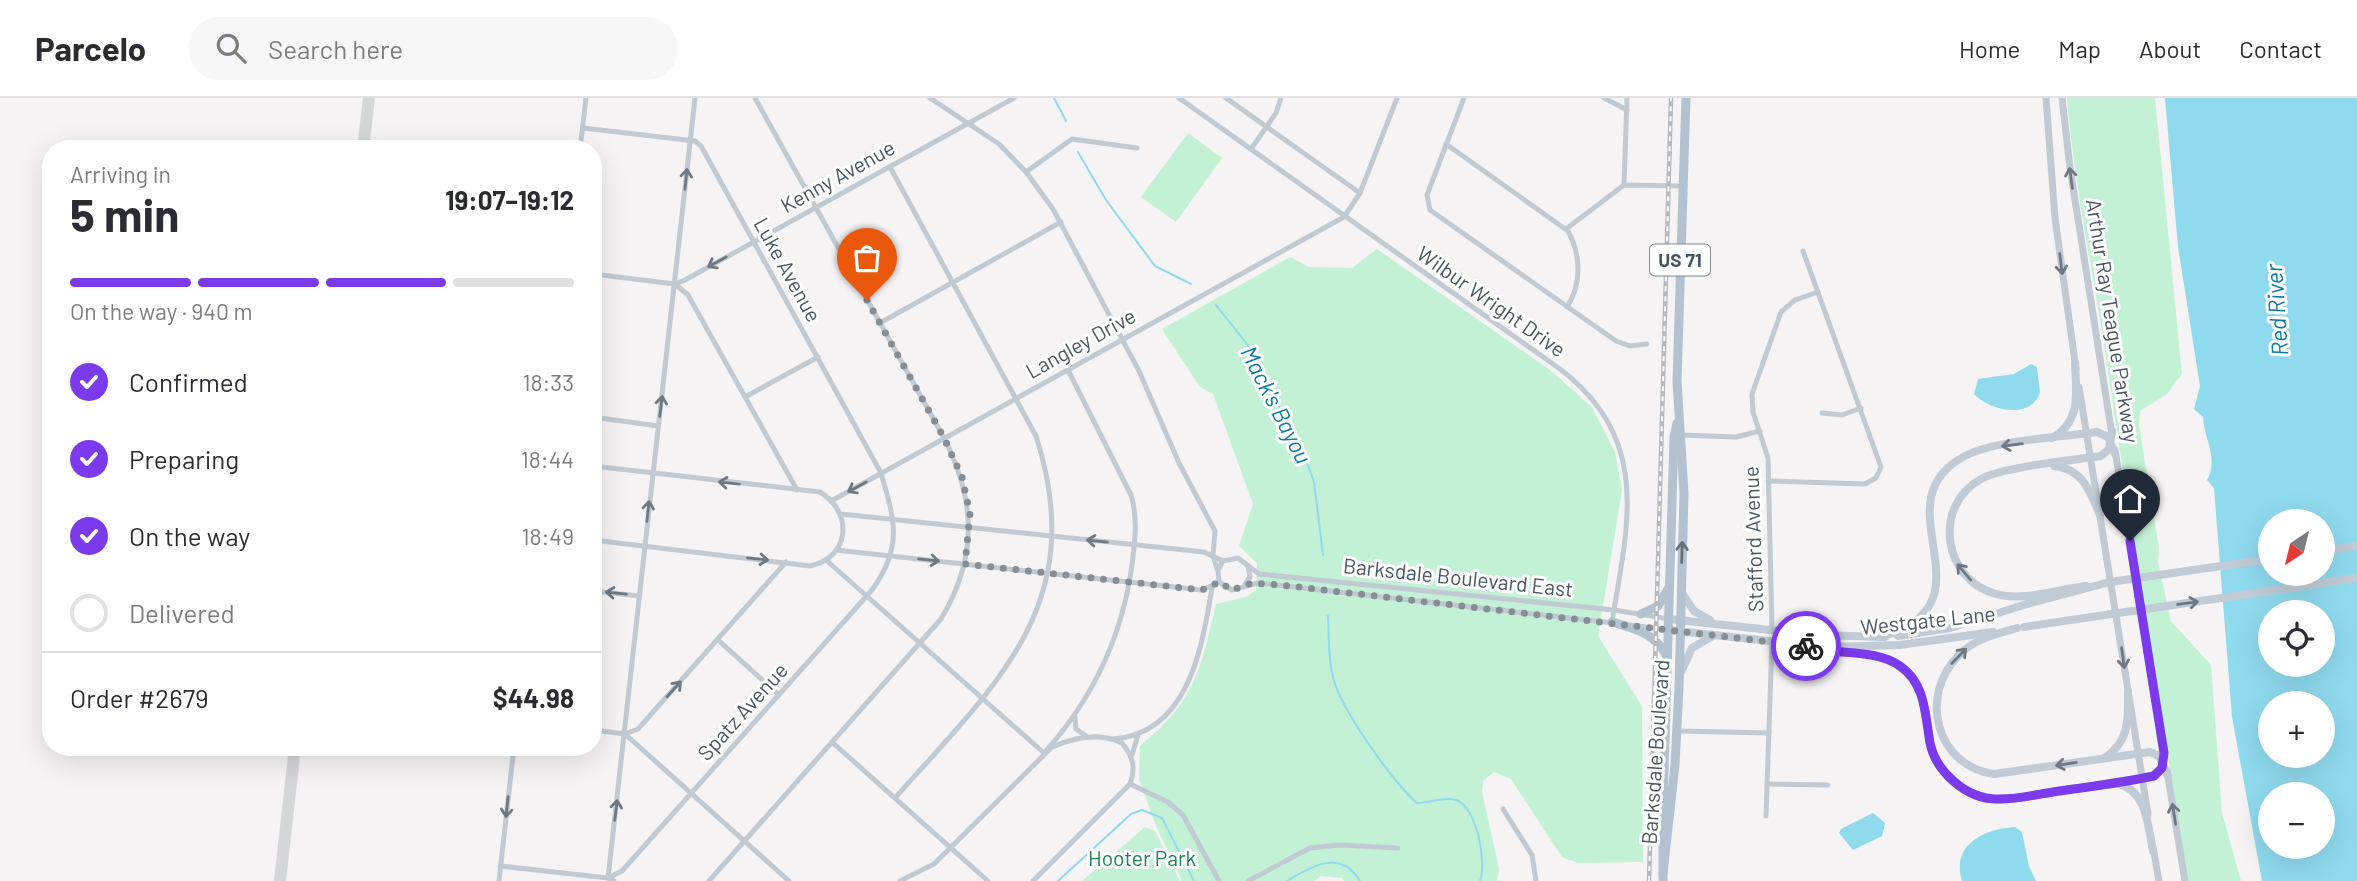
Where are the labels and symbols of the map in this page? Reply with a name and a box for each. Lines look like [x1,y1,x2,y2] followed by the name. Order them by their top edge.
[776,134,899,217] street label: Kenny Avenue
[2064,167,2077,190] one-way arrow
[680,169,693,191] one-way arrow
[2082,197,2145,445] street label: Arthur Ray Teague Parkway
[749,213,827,326] street label: Luke Avenue
[837,228,897,300] pin
[1413,240,1571,361] street label: Wilbur Wright Drive
[1650,244,1710,276] road number: US 71
[2054,252,2067,274] one-way arrow
[708,255,728,269] one-way arrow
[2259,262,2293,357] water label: Red River
[1021,302,1140,383] street label: Langley Drive
[1235,341,1318,468] water label: Mack's Bayou
[654,395,667,417] one-way arrow
[2001,439,2024,452] one-way arrow
[1737,466,1768,612] street label: Stafford Avenue
[2100,469,2160,541] pin
[718,476,741,489] one-way arrow
[847,481,868,494] one-way arrow
[642,500,655,522] one-way arrow
[2258,509,2334,586] north arrow
[1086,534,1109,547] one-way arrow
[1676,540,1689,563] one-way arrow
[747,552,769,565] one-way arrow
[1342,552,1574,601] street label: Barksdale Boulevard East
[917,554,939,567] one-way arrow
[1957,563,1973,581] one-way arrow
[605,587,628,600] one-way arrow
[2176,596,2199,609] one-way arrow
[1859,600,1997,639] street label: Westgate Lane
[1771,611,1841,681] courier
[2116,646,2129,669] one-way arrow
[1951,648,1968,665] one-way arrow
[692,657,792,765] street label: Spatz Avenue
[1636,659,1673,845] street label: Barksdale Boulevard
[666,680,682,698] one-way arrow
[2055,758,2078,771] one-way arrow
[500,795,513,817] one-way arrow
[610,799,623,822] one-way arrow
[2167,803,2180,826] one-way arrow
[1088,845,1196,870] park label: Hooter Park

